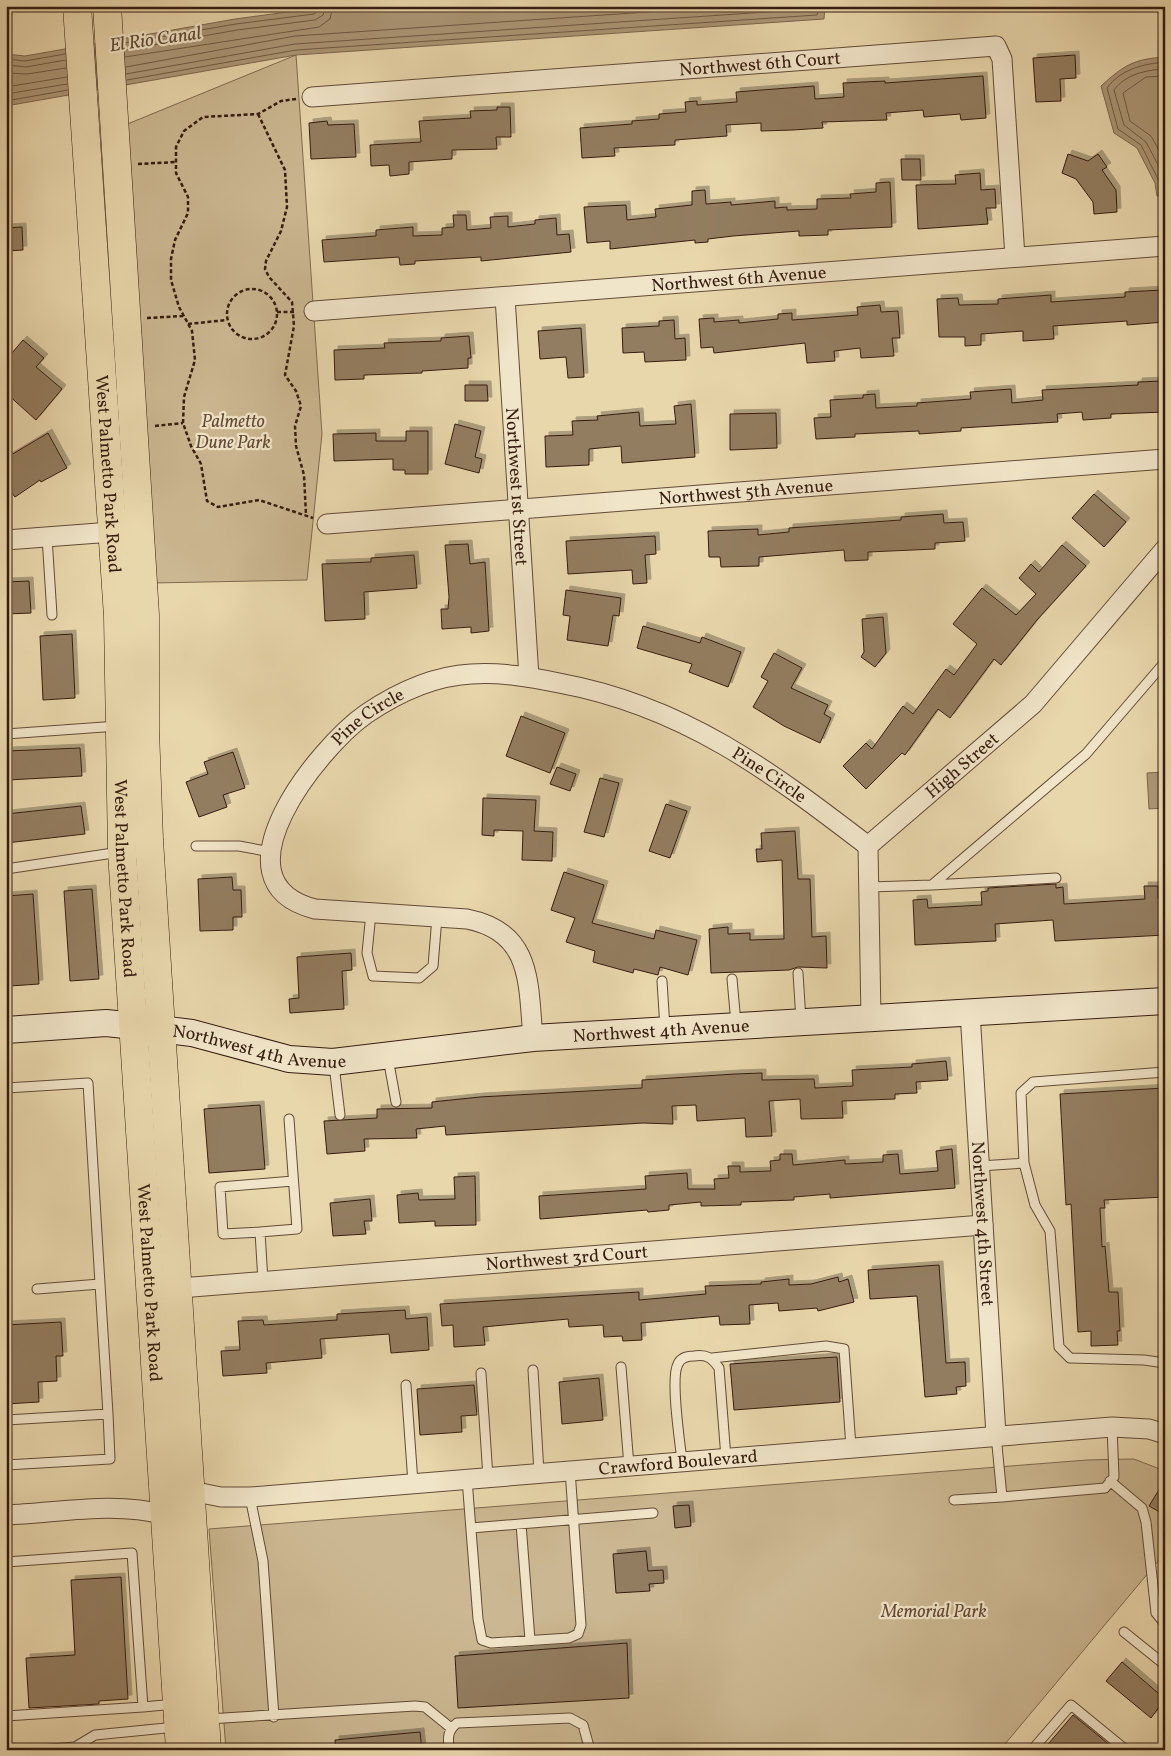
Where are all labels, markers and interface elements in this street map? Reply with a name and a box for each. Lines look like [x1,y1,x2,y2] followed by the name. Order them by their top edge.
[108,21,203,59] water label: El Rio Canal
[678,47,842,84] street label: Northwest 6th Court
[650,261,827,299] street label: Northwest 6th Avenue
[88,374,126,574] street label: West Palmetto Park Road
[498,407,533,567] street label: Northwest 1st Street
[195,410,271,456] park label: Palmetto Dune Park
[658,474,834,512] street label: Northwest 5th Avenue
[326,683,409,752] street label: Pine Circle
[921,728,1005,805] street label: High Street
[727,742,811,810] street label: Pine Circle
[107,779,141,979] street label: West Palmetto Park Road
[572,1014,750,1050] street label: Northwest 4th Avenue
[171,1020,348,1076] street label: Northwest 4th Avenue
[964,1140,999,1307] street label: Northwest 4th Street
[129,1183,167,1383] street label: West Palmetto Park Road
[485,1240,649,1278] street label: Northwest 3rd Court
[598,1445,759,1483] street label: Crawford Boulevard
[880,1600,987,1625] park label: Memorial Park

